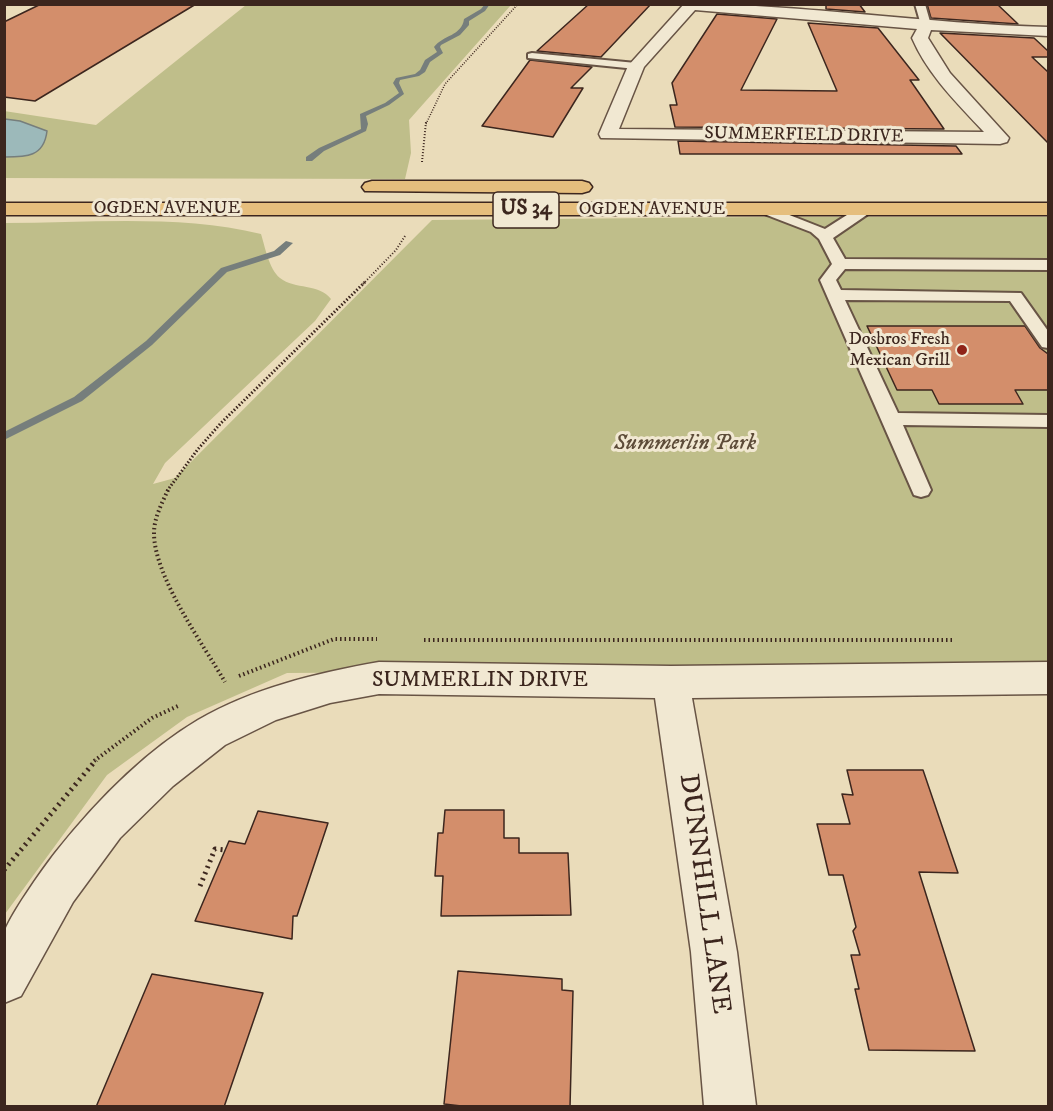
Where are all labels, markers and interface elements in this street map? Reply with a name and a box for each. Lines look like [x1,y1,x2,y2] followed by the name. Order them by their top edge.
[704,123,904,149] street label: SUMMERFIELD DRIVE
[493,192,559,228] road number: US 34
[94,198,240,220] street label: OGDEN AVENUE
[579,199,725,221] street label: OGDEN AVENUE
[848,329,950,372] place label: Dosbros Fresh Mexican Grill
[955,343,969,357] marker: Dosbros Fresh Mexican Grill
[614,431,756,457] park label: Summerlin Park
[372,668,588,694] street label: SUMMERLIN DRIVE
[670,772,736,1016] street label: DUNNHILL LANE

